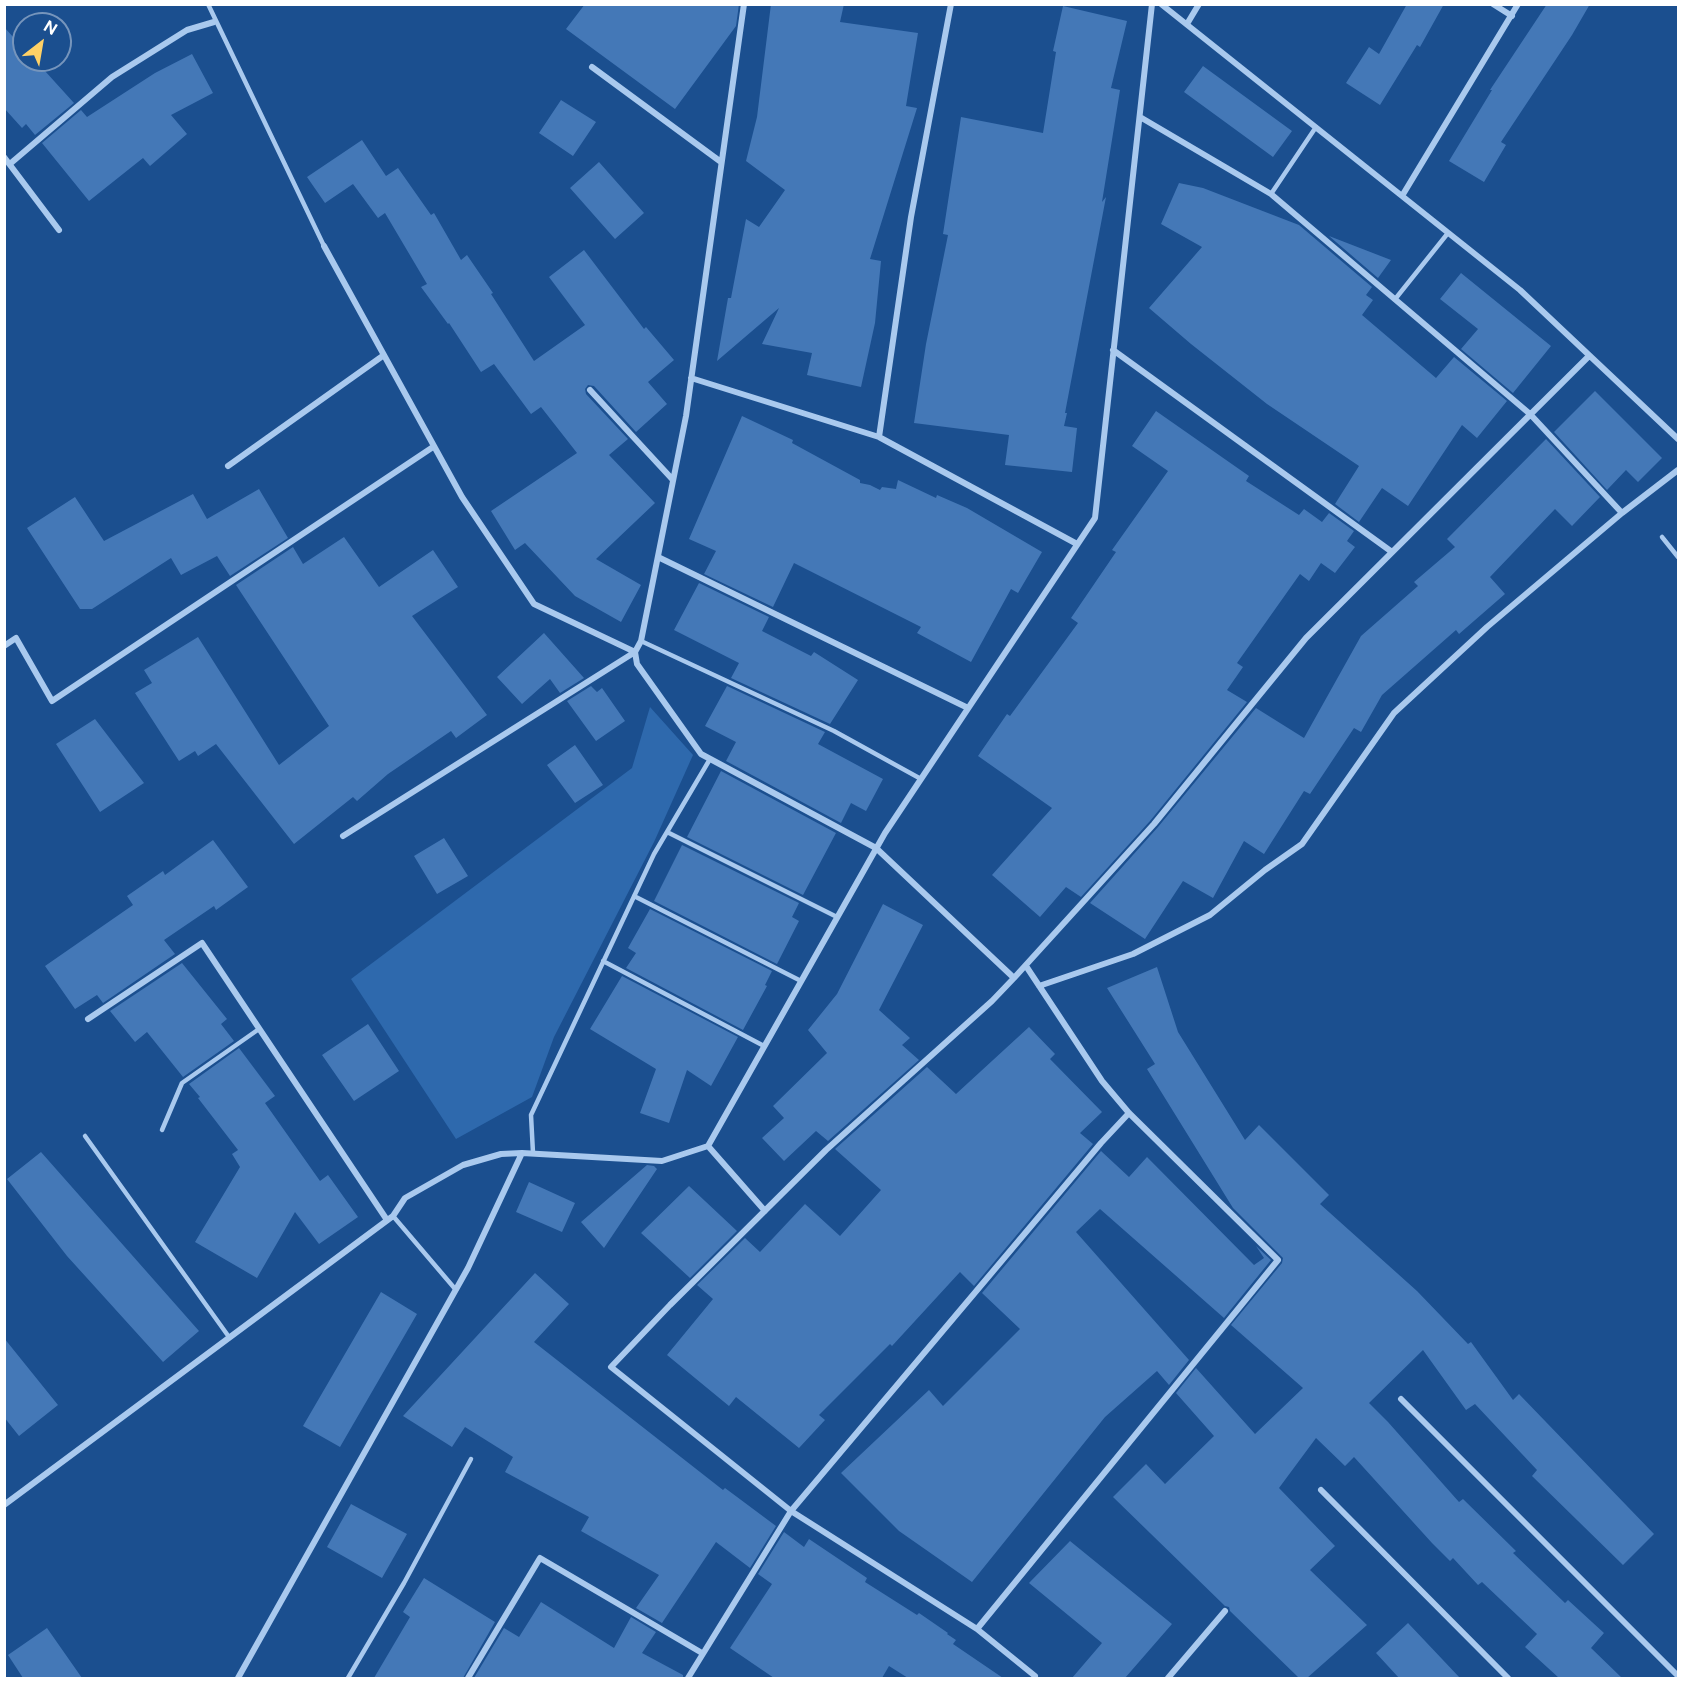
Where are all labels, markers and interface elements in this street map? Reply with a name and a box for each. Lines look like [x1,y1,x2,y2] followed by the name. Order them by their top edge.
[12,12,72,72] north arrow
[40,16,61,39] text: N

